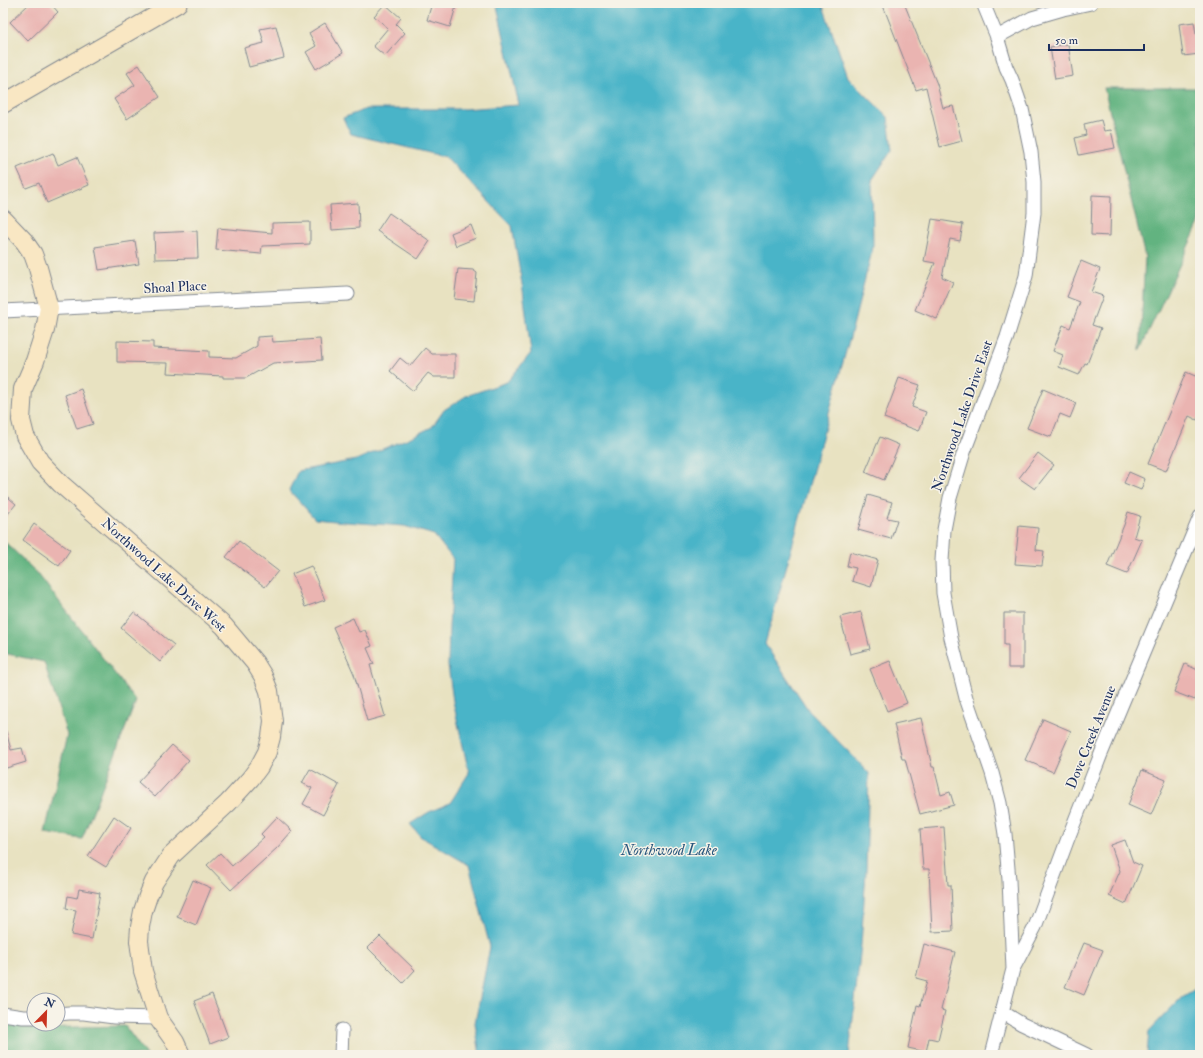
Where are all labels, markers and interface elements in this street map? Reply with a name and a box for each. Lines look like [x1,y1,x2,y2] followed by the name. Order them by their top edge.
[1049,26,1144,52] scale bar
[1055,33,1079,48] text: 50 m
[143,277,207,297] street label: Shoal Place
[928,338,996,494] street label: Northwood Lake Drive East
[98,514,230,636] street label: Northwood Lake Drive West
[1063,683,1120,791] street label: Dove Creek Avenue
[620,841,718,860] water label: Northwood Lake
[26,992,66,1032] north arrow
[42,995,58,1012] text: N

